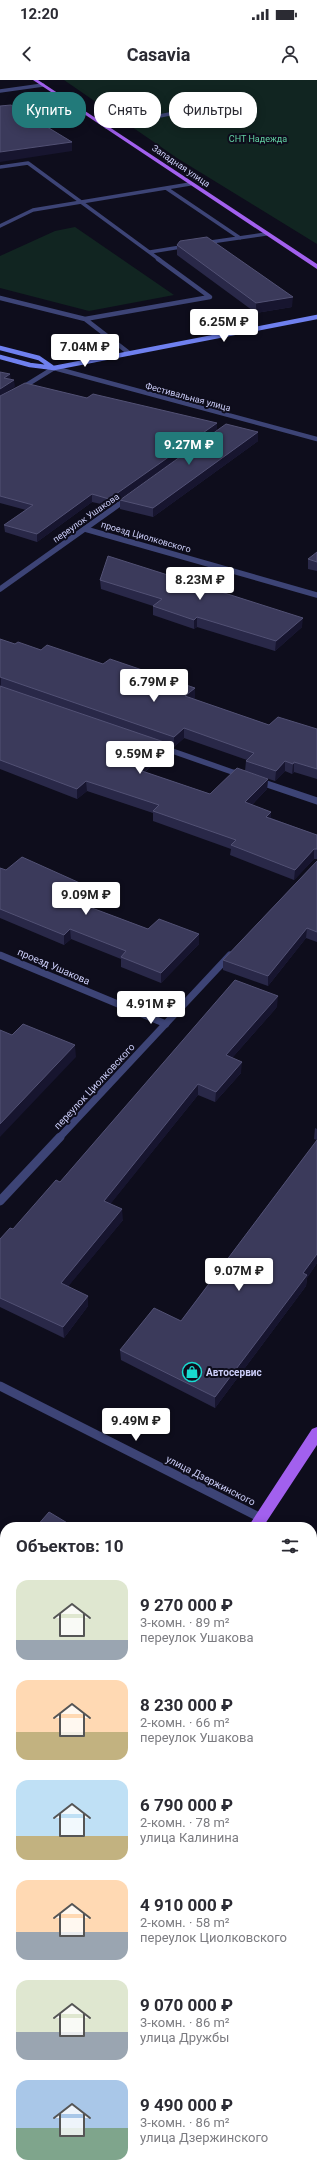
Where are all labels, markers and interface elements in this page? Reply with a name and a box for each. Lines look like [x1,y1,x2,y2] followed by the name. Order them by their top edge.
[20,5,59,23] text: 12:20
[16,43,38,65] icon: back
[279,43,301,65] icon: person
[127,44,190,65] text: Casavia
[12,92,86,128] chip: Купить
[94,92,161,128] chip: Снять
[169,92,257,128] chip: Фильтры
[229,134,287,144] park label: СНТ Надежда
[150,143,212,189] street label: Западная улица
[187,309,261,343] pin: 6.25M ₽
[199,314,249,329] text: 6.25M ₽
[48,334,122,368] pin: 7.04M ₽
[60,339,110,354] text: 7.04M ₽
[144,381,232,413] street label: Фестивальная улица
[152,432,226,466] pin: 9.27M ₽
[164,437,214,452] text: 9.27M ₽
[51,491,121,545] street label: переулок Ушакова
[100,519,192,555] street label: проезд Циолковского
[163,567,237,601] pin: 8.23M ₽
[175,572,225,587] text: 8.23M ₽
[117,669,191,703] pin: 6.79M ₽
[129,674,179,689] text: 6.79M ₽
[103,741,177,775] pin: 9.59M ₽
[115,746,165,761] text: 9.59M ₽
[49,882,123,916] pin: 9.09M ₽
[61,887,111,902] text: 9.09M ₽
[16,946,92,987] street label: проезд Ушакова
[114,991,188,1025] pin: 4.91M ₽
[126,996,176,1011] text: 4.91M ₽
[52,1041,137,1131] street label: переулок Циолковского
[202,1258,276,1292] pin: 9.07M ₽
[214,1263,264,1278] text: 9.07M ₽
[181,1361,203,1383] shop icon: Автосервис
[206,1367,262,1378] place label: Автосервис
[99,1408,173,1442] pin: 9.49M ₽
[111,1413,161,1428] text: 9.49M ₽
[164,1453,257,1508] street label: улица Дзержинского
[279,1535,301,1557] icon: filters
[16,1536,123,1556] text: Объектов: 10
[140,1595,233,1615] text: 9 270 000 ₽
[48,1596,96,1644] icon: home
[140,1615,230,1630] text: 3-комн. · 89 m²
[140,1630,254,1645] text: переулок Ушакова
[140,1695,233,1715] text: 8 230 000 ₽
[48,1696,96,1744] icon: home
[140,1715,230,1730] text: 2-комн. · 66 m²
[140,1730,254,1745] text: переулок Ушакова
[140,1795,233,1815] text: 6 790 000 ₽
[48,1796,96,1844] icon: home
[140,1815,230,1830] text: 2-комн. · 78 m²
[140,1830,239,1845] text: улица Калинина
[140,1895,233,1915] text: 4 910 000 ₽
[48,1896,96,1944] icon: home
[140,1915,230,1930] text: 2-комн. · 58 m²
[140,1930,287,1945] text: переулок Циолковского
[140,1995,233,2015] text: 9 070 000 ₽
[48,1996,96,2044] icon: home
[140,2015,230,2030] text: 3-комн. · 86 m²
[140,2030,229,2045] text: улица Дружбы
[140,2095,233,2115] text: 9 490 000 ₽
[48,2096,96,2144] icon: home
[140,2115,230,2130] text: 3-комн. · 86 m²
[140,2130,268,2145] text: улица Дзержинского

